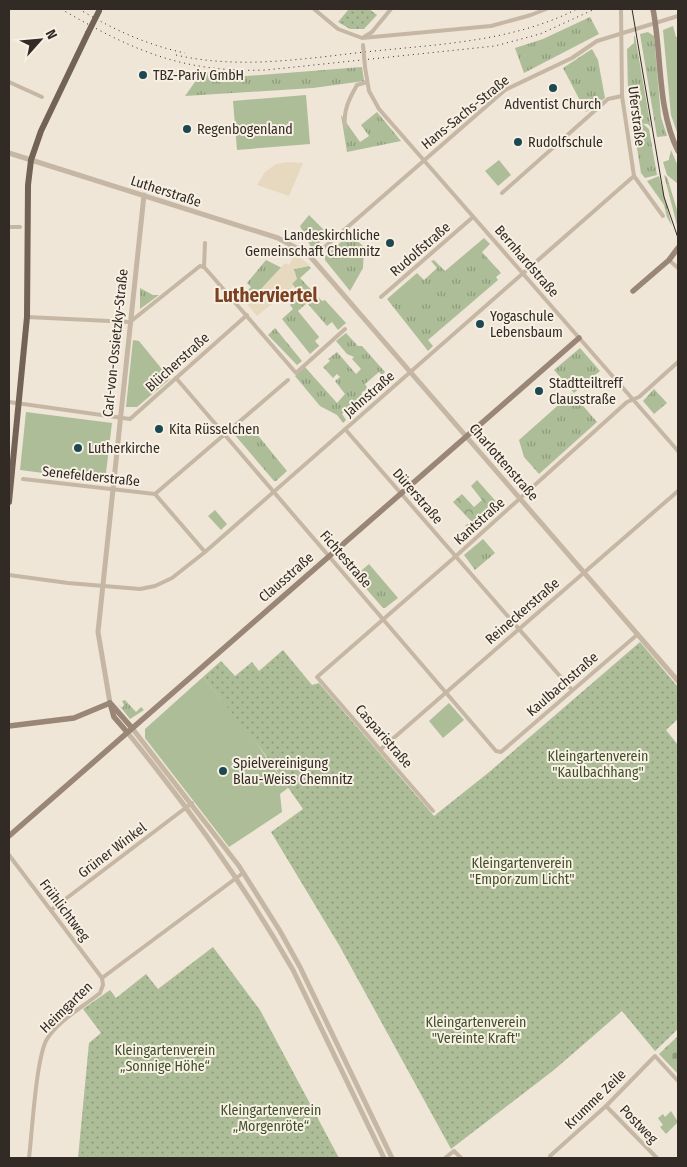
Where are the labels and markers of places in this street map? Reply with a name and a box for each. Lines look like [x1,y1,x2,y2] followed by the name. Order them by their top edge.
[153,67,244,84] place label: TBZ-Pariv GmbH
[137,69,149,81] marker: TBZ-Pariv GmbH
[547,82,559,94] marker: Adventist Church
[505,96,601,113] place label: Adventist Church
[197,121,293,138] place label: Regenbogenland
[181,123,193,135] marker: Regenbogenland
[528,134,603,151] place label: Rudolfschule
[512,136,524,148] marker: Rudolfschule
[245,227,380,260] place label: Landeskirchliche Gemeinschaft Chemnitz
[384,237,396,249] marker: Landeskirchliche Gemeinschaft Chemnitz
[490,308,563,341] place label: Yogaschule Lebensbaum
[474,318,486,330] marker: Yogaschule Lebensbaum
[549,375,624,408] place label: Stadtteiltreff Clausstraße
[533,385,545,397] marker: Stadtteiltreff Clausstraße
[169,421,260,438] place label: Kita Rüsselchen
[153,423,165,435] marker: Kita Rüsselchen
[88,440,160,457] place label: Lutherkirche
[72,442,84,454] marker: Lutherkirche
[233,755,353,788] place label: Spielvereinigung Blau-Weiss Chemnitz
[217,765,229,777] marker: Spielvereinigung Blau-Weiss Chemnitz

